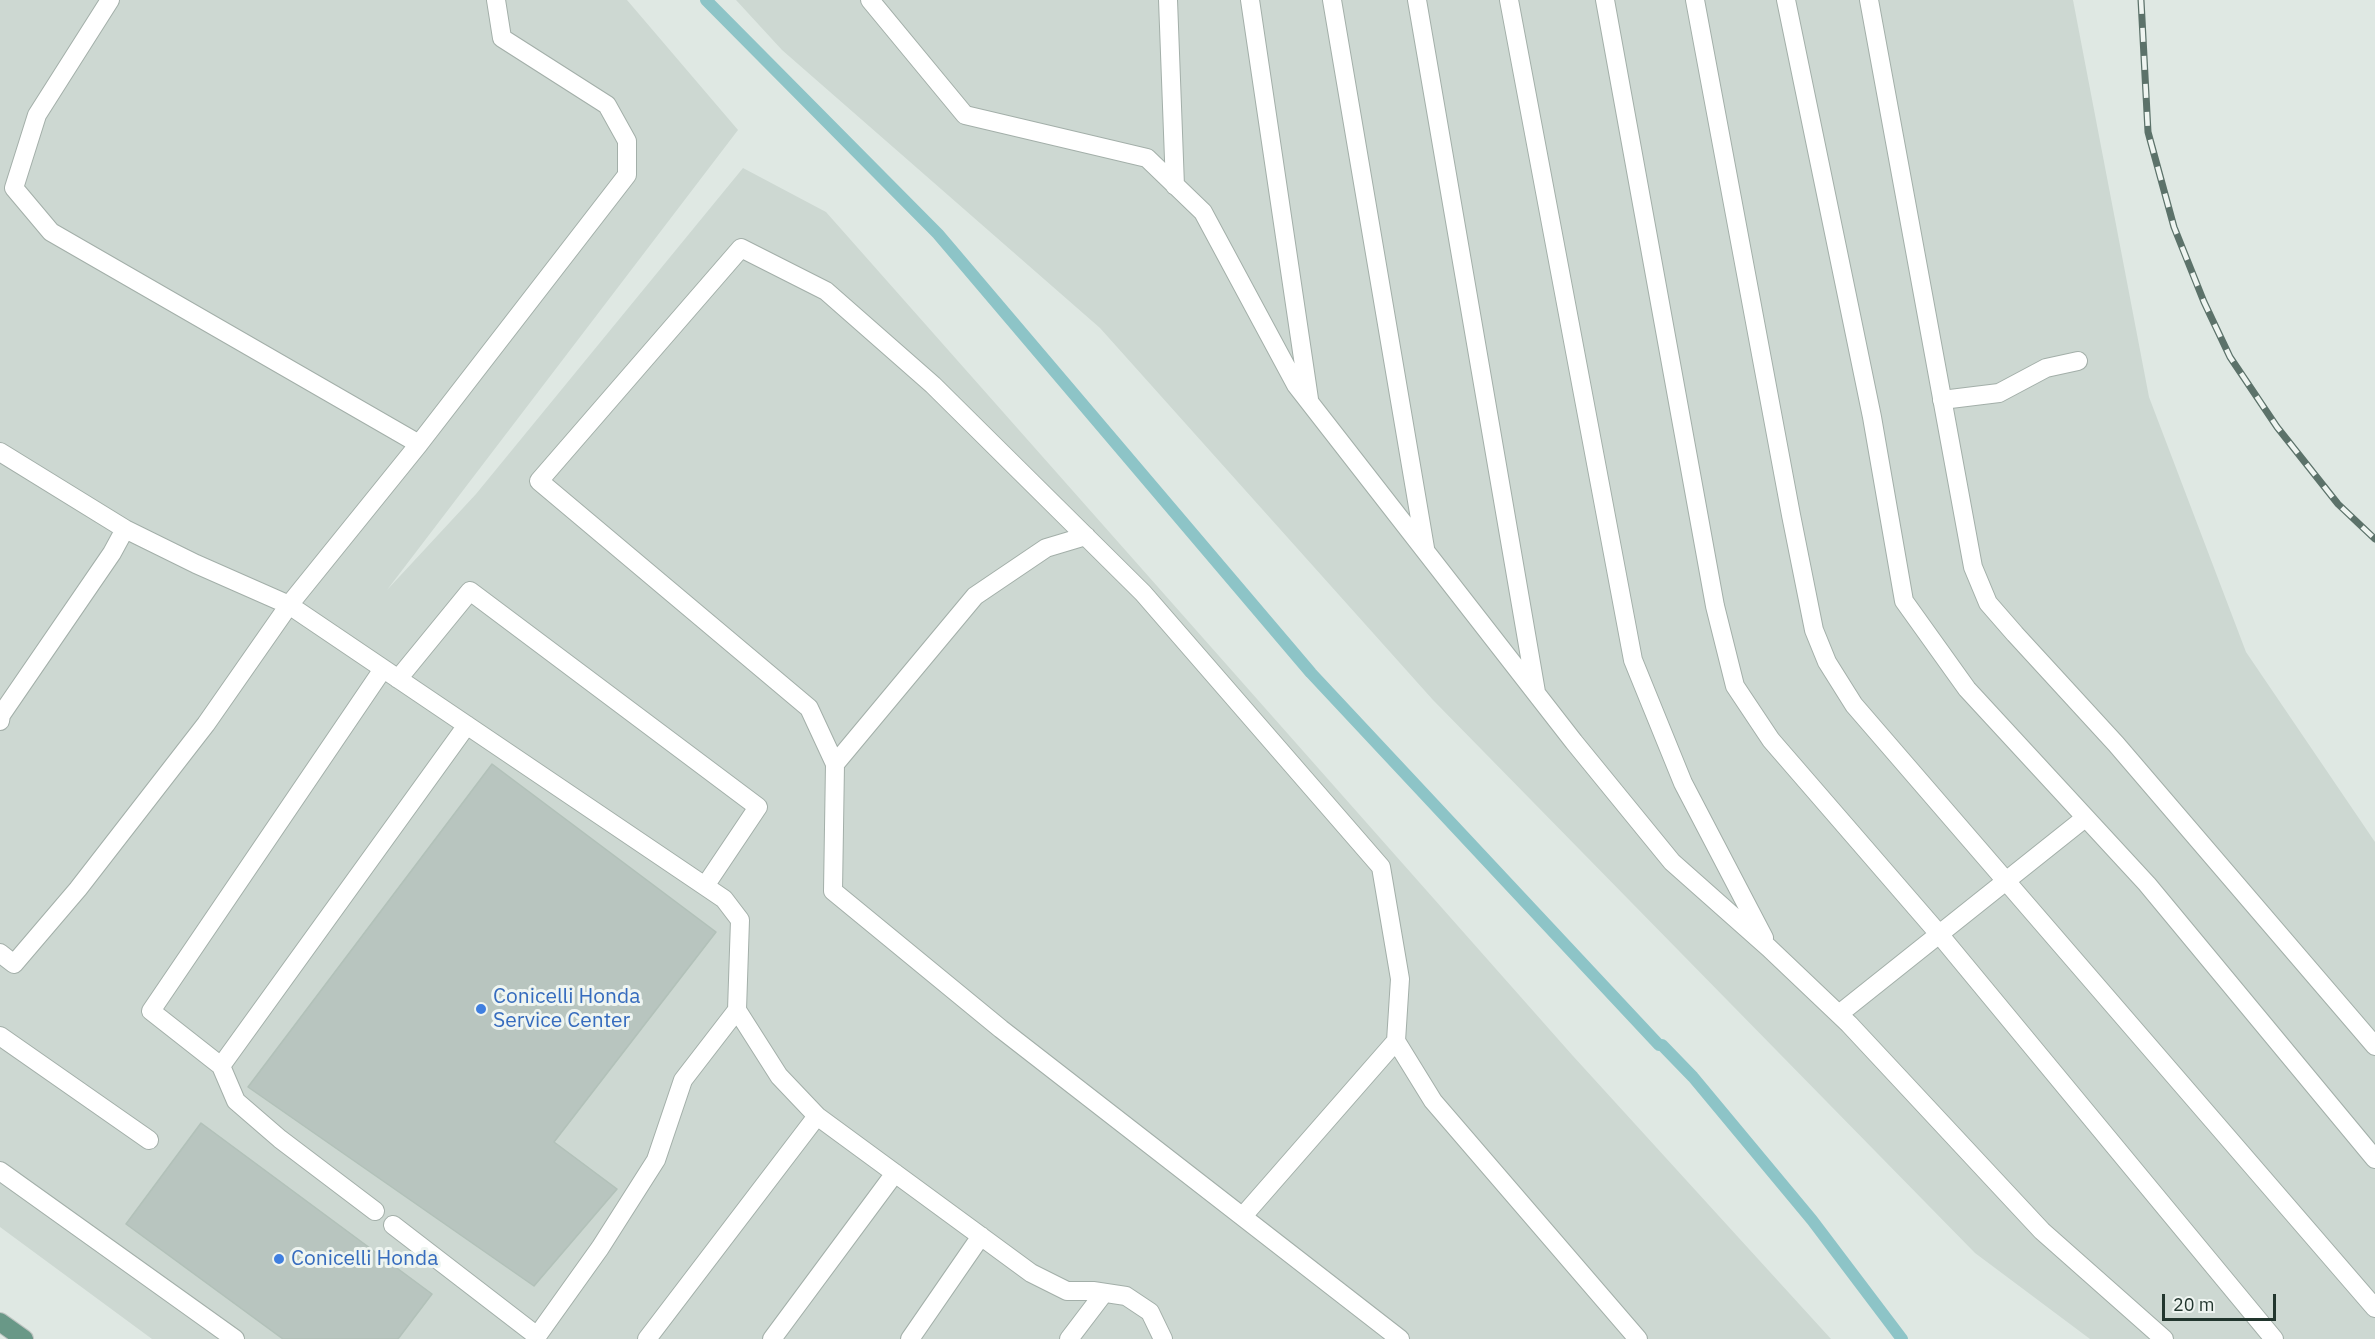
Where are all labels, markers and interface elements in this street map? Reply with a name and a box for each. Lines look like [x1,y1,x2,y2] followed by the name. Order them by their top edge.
[493,984,640,1034] place label: Conicelli Honda Service Center
[474,1002,488,1016] marker: Conicelli Honda Service Center
[291,1246,438,1272] place label: Conicelli Honda
[272,1252,286,1266] marker: Conicelli Honda
[2165,1282,2279,1320] scale bar
[2173,1293,2215,1316] text: 20 m

